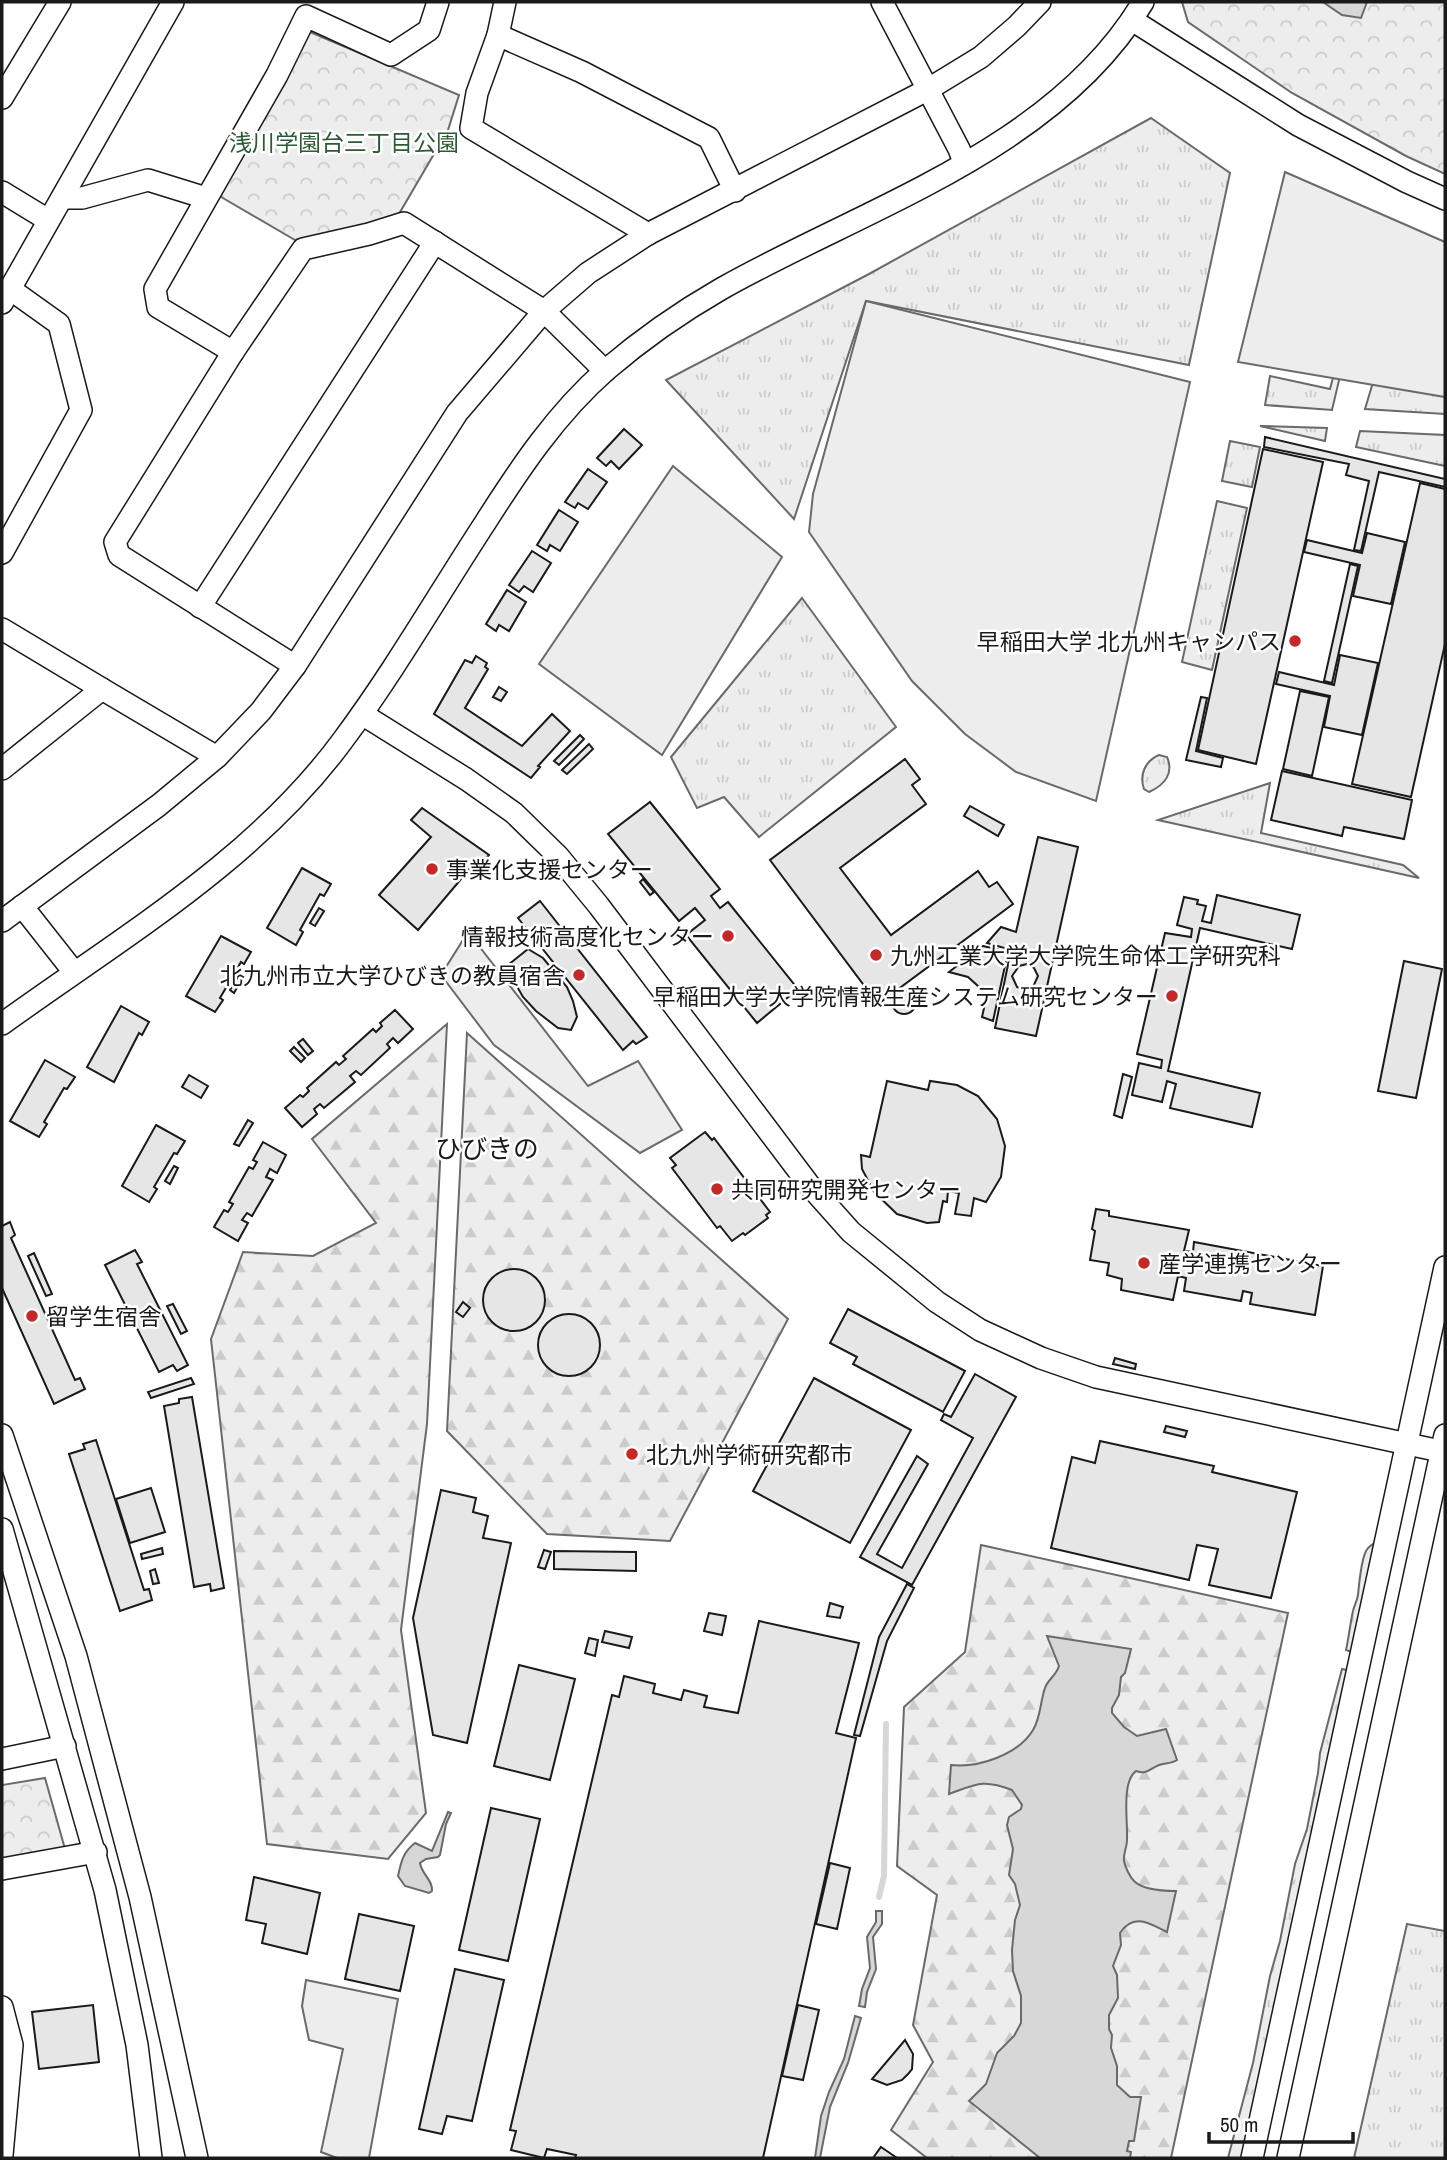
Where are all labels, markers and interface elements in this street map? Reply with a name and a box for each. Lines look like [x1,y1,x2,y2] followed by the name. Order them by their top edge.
[229,127,459,158] park label: 浅川学園台三丁目公園
[977,626,1281,657] place label: 早稲田大学 北九州キャンパス
[1287,633,1303,649] marker: 早稲田大学 北九州キャンパス
[446,854,653,885] place label: 事業化支援センター
[424,861,440,877] marker: 事業化支援センター
[461,921,714,952] place label: 情報技術高度化センター
[720,928,736,944] marker: 情報技術高度化センター
[890,940,1281,971] place label: 九州工業大学大学院生命体工学研究科
[868,947,884,963] marker: 九州工業大学大学院生命体工学研究科
[220,960,565,991] place label: 北九州市立大学ひびきの教員宿舎
[571,967,587,983] marker: 北九州市立大学ひびきの教員宿舎
[653,981,1158,1012] place label: 早稲田大学大学院情報生産システム研究センター
[1164,988,1180,1004] marker: 早稲田大学大学院情報生産システム研究センター
[435,1131,539,1166] district label: ひびきの
[731,1174,961,1205] place label: 共同研究開発センター
[709,1181,725,1197] marker: 共同研究開発センター
[1158,1248,1342,1279] place label: 産学連携センター
[1136,1255,1152,1271] marker: 産学連携センター
[46,1301,161,1332] place label: 留学生宿舎
[24,1308,40,1324] marker: 留学生宿舎
[646,1439,853,1470] place label: 北九州学術研究都市
[624,1446,640,1462] marker: 北九州学術研究都市
[1209,2100,1352,2144] scale bar
[1220,2110,1258,2139] text: 50 m

